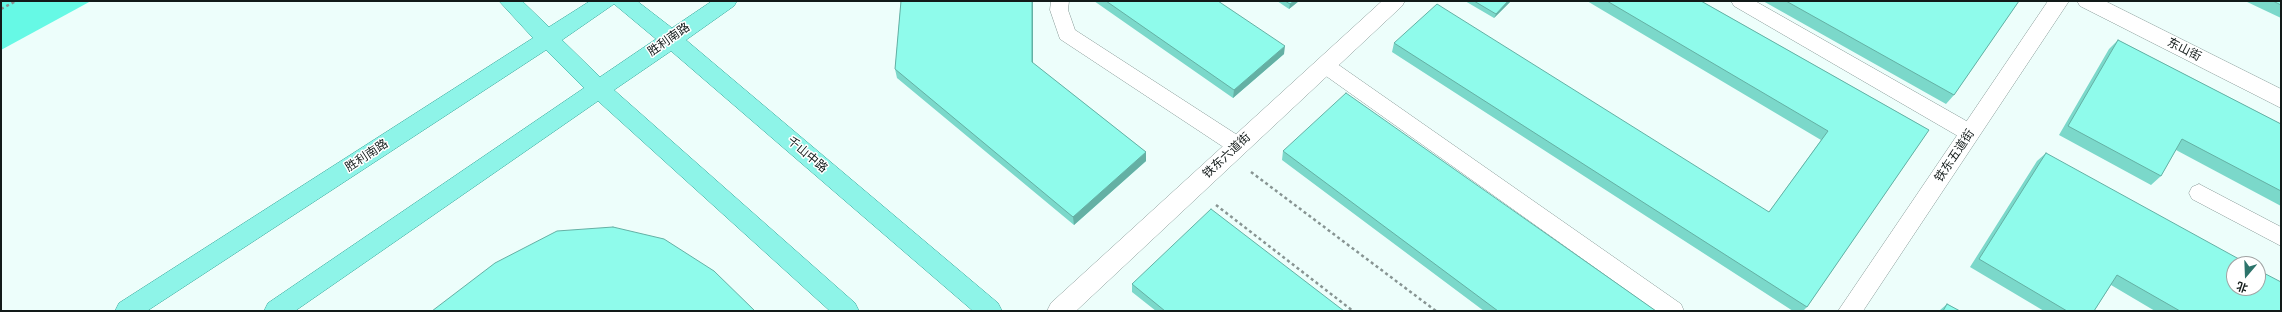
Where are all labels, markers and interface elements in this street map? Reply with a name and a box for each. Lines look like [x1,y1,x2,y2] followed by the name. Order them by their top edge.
[645,20,693,60] street label: 胜利南路
[2165,35,2203,65] street label: 东山街
[1932,127,1978,185] street label: 铁东五道街
[1200,130,1254,182] street label: 铁东六道街
[784,134,830,176] street label: 千山中路
[343,137,391,175] street label: 胜利南路
[2226,256,2266,296] north arrow
[2235,279,2250,295] text: 北

